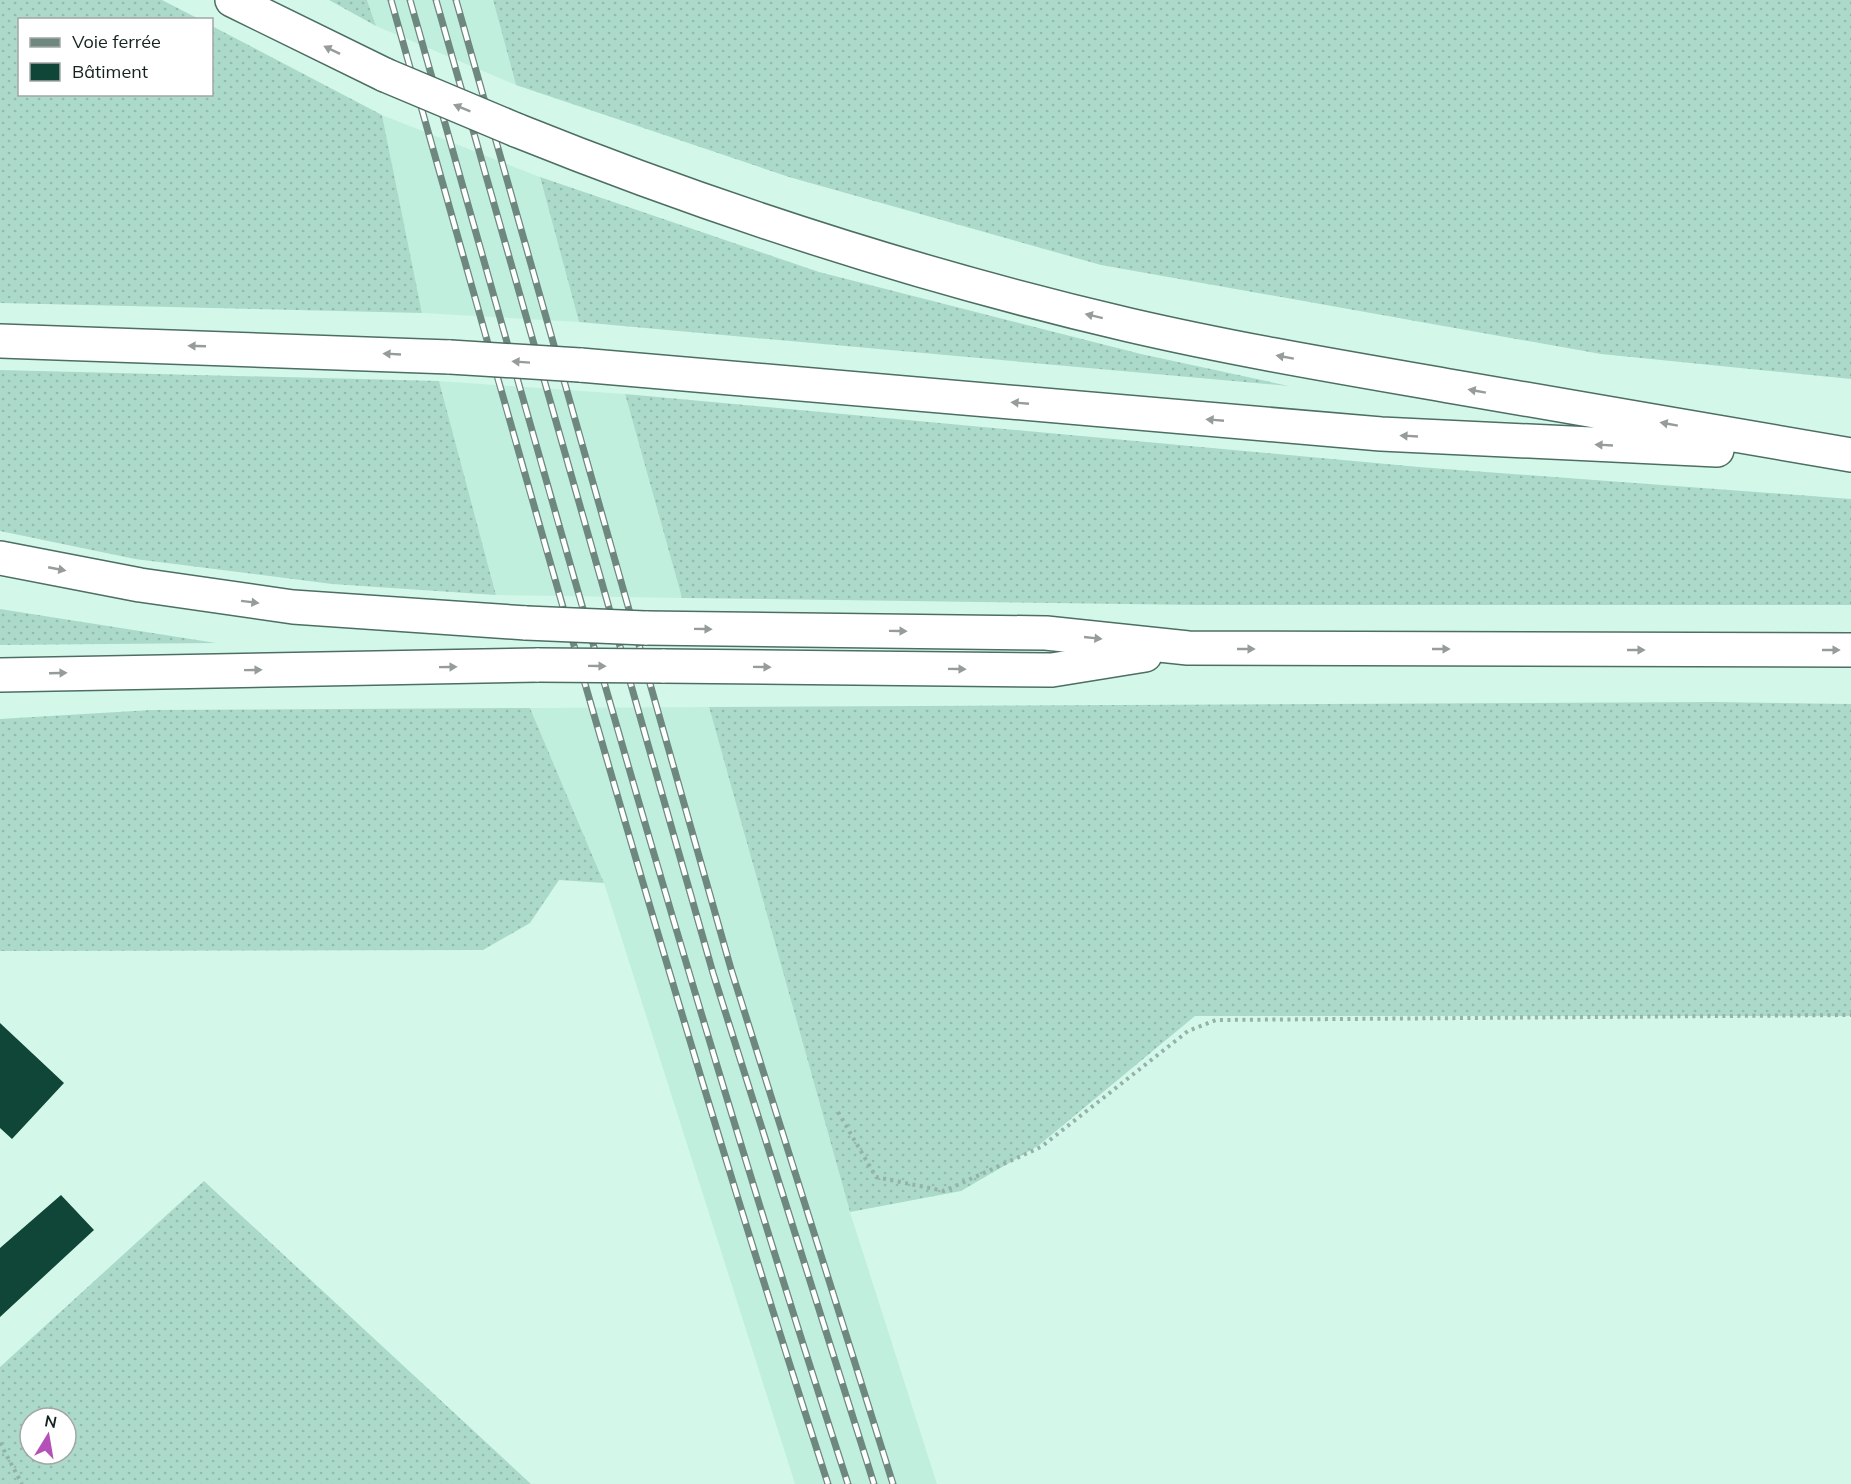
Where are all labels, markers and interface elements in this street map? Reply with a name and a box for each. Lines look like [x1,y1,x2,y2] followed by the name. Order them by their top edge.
[18,18,213,96] legend
[72,30,161,53] text: Voie ferrée
[324,45,341,54] one-way arrow
[72,60,148,83] text: Bâtiment
[453,103,471,112] one-way arrow
[1085,311,1103,321] one-way arrow
[188,341,207,351] one-way arrow
[382,350,401,359] one-way arrow
[1275,352,1294,361] one-way arrow
[512,357,531,366] one-way arrow
[1467,386,1486,395] one-way arrow
[1011,398,1030,408] one-way arrow
[1205,415,1224,425] one-way arrow
[1660,419,1679,428] one-way arrow
[1399,431,1418,440] one-way arrow
[1594,440,1613,449] one-way arrow
[48,565,67,574] one-way arrow
[240,597,259,606] one-way arrow
[694,624,713,634] one-way arrow
[889,627,908,636] one-way arrow
[1083,633,1102,643] one-way arrow
[1237,644,1256,654] one-way arrow
[1432,644,1451,654] one-way arrow
[1627,645,1646,655] one-way arrow
[1822,645,1841,655] one-way arrow
[588,661,607,671] one-way arrow
[439,662,458,671] one-way arrow
[753,662,772,672] one-way arrow
[948,664,967,674] one-way arrow
[244,665,263,675] one-way arrow
[49,668,68,677] one-way arrow
[18,1406,78,1466] north arrow
[43,1410,59,1432] text: N

